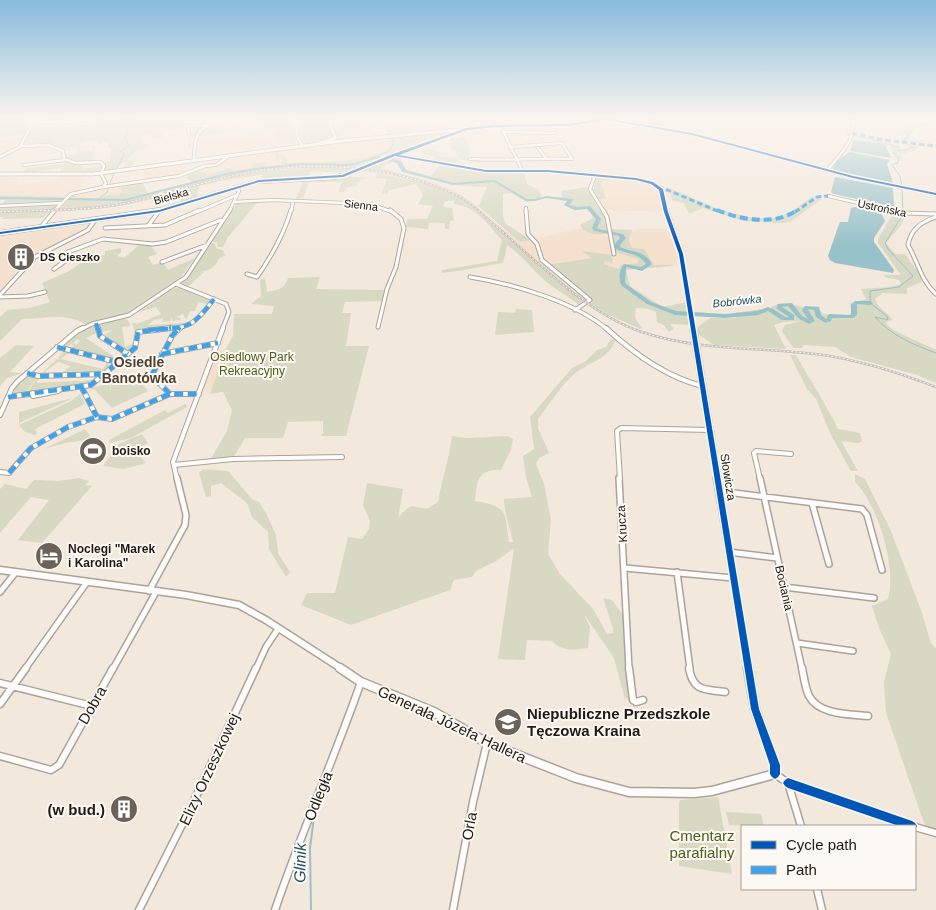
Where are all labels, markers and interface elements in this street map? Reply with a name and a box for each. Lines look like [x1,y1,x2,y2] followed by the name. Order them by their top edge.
[152,185,191,207] street label: Bielska
[343,197,380,213] street label: Sienna
[857,197,908,219] street label: Ustrońska
[6,242,36,272] building icon: DS Cieszko
[40,251,100,263] place label: DS Cieszko
[712,292,762,310] water label: Bobrówka
[210,350,295,378] park label: Osiedlowy Park Rekreacyjny
[102,354,177,386] district label: Osiedle Banotówka
[78,436,108,466] sports icon: boisko
[112,444,151,458] place label: boisko
[717,453,739,502] street label: Słowicza
[614,505,630,543] street label: Krucza
[34,541,64,571] hotel icon: Noclegi "Marek i Karolina"
[68,542,155,570] place label: Noclegi "Marek i Karolina"
[772,564,796,612] street label: Bociania
[74,682,110,727] street label: Dobra
[375,682,529,766] street label: Generała Józefa Hallera
[527,705,710,739] place label: Niepubliczne Przedszkole Tęczowa Kraina
[493,707,523,737] school or university icon: Niepubliczne Przedszkole Tęczowa Kraina
[176,710,242,828] street label: Elizy Orzeszkowej
[300,768,336,823] street label: Odległa
[109,794,139,824] building icon: (w bud.)
[48,801,105,818] place label: (w bud.)
[458,810,480,841] street label: Orla
[741,825,916,890] legend
[669,827,735,861] park label: Cmentarz parafialny
[786,836,857,853] text: Cycle path
[291,842,309,883] water label: Glinik
[786,861,817,878] text: Path

